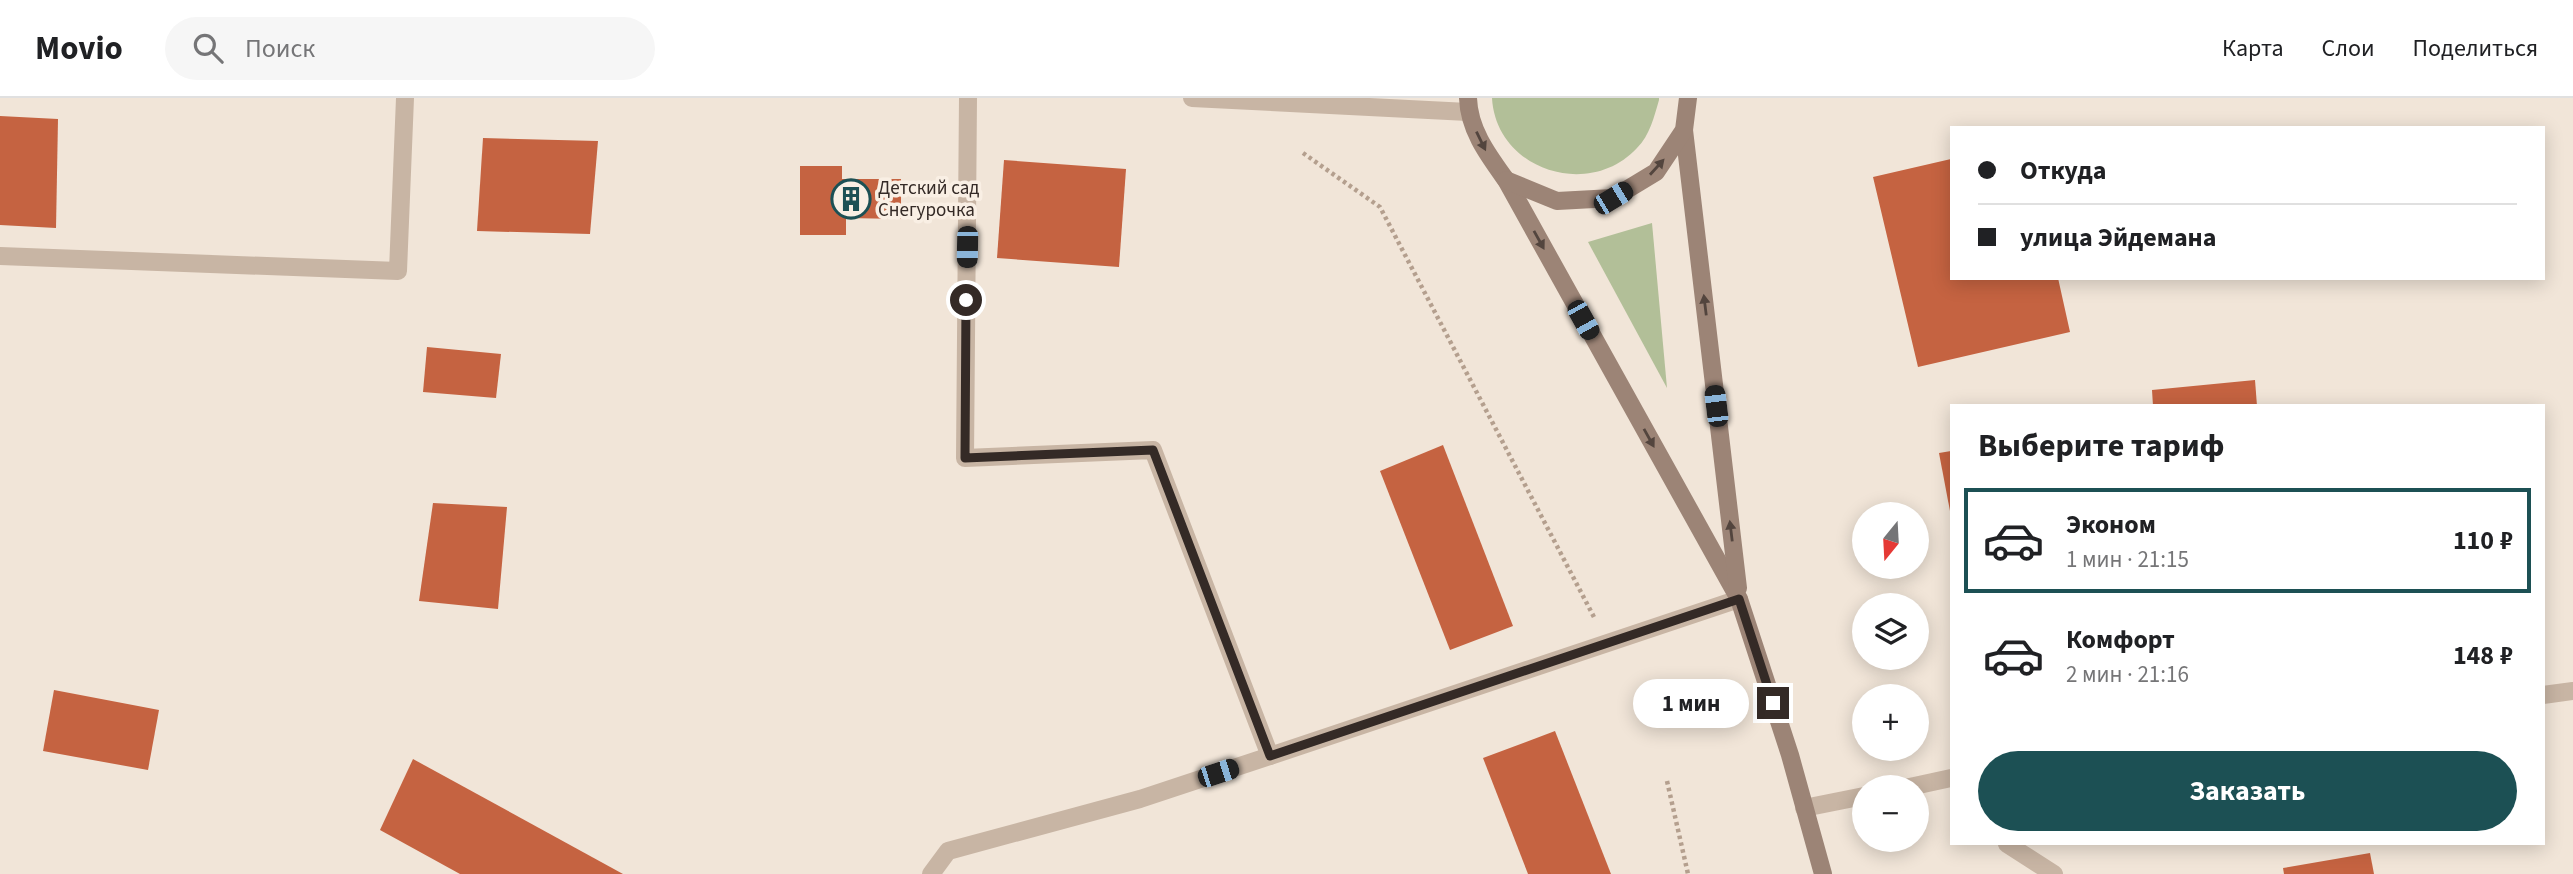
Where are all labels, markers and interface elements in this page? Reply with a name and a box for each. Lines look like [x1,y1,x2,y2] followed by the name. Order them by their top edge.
[165,17,655,80] search box
[35,25,123,72] text: Movio
[189,29,227,67] icon: search
[245,30,315,67] text: Поиск
[2222,31,2284,66] text: Карта
[2322,31,2375,66] text: Слои
[2413,31,2538,66] text: Поделиться
[1475,131,1486,151] one-way arrow
[2020,152,2107,189] text: Откуда
[1649,158,1665,176] one-way arrow
[878,175,980,224] place label: Детский сад Снегурочка
[830,178,872,220] building icon: Детский сад Снегурочка
[1590,178,1637,218] car
[2020,219,2216,256] text: улица Эйдемана
[957,226,978,268] car
[1533,230,1545,249] one-way arrow
[950,284,982,316] route start
[1699,294,1710,316] one-way arrow
[1564,297,1603,343] car
[1704,384,1729,428] car
[1978,423,2225,469] text: Выберите тариф
[1643,429,1655,448] one-way arrow
[1852,502,1928,579] north arrow
[1852,502,1929,852] map controls
[2066,506,2156,543] text: Эконом
[1982,509,2045,572] icon: car
[1725,520,1736,542] one-way arrow
[2453,522,2513,559] text: 110 ₽
[2066,543,2189,576] text: 1 мин · 21:15
[1852,593,1929,670] button: layers
[2066,621,2175,658] text: Комфорт
[1982,624,2045,687] icon: car
[2453,637,2513,674] text: 148 ₽
[2066,658,2189,691] text: 2 мин · 21:16
[1633,678,1748,728] callout: 1 мин
[1852,684,1929,761] button: +
[1662,687,1720,720] text: 1 мин
[1757,687,1789,719] route end
[1978,751,2517,831] button: Заказать
[1195,757,1242,789] car
[1852,775,1929,852] button: −

